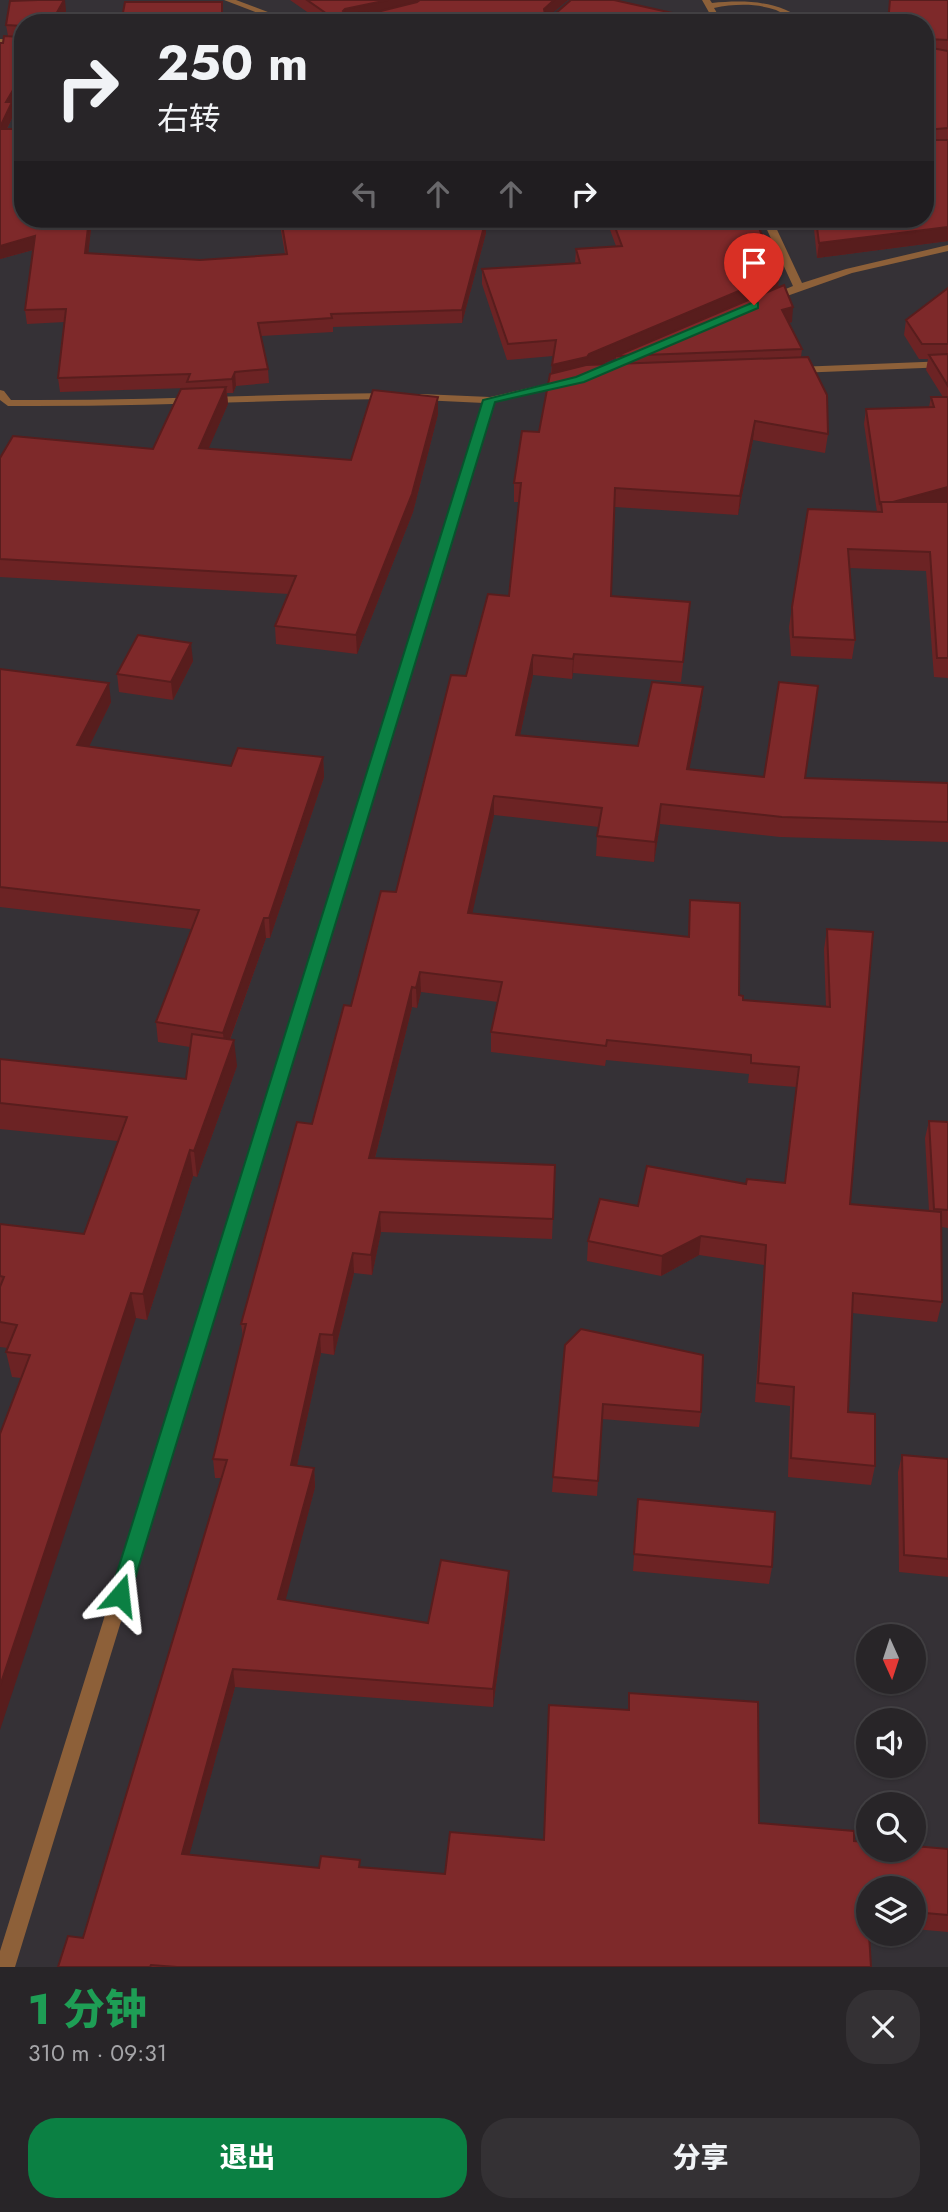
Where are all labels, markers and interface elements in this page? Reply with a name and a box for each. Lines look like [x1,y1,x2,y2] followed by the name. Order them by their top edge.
[157,28,308,98] text: 250 m
[42,42,133,133] icon: right
[157,96,221,142] text: 右转
[346,175,384,213] icon: left
[419,175,457,213] icon: ahead
[492,175,530,213] icon: ahead
[565,175,603,213] icon: right
[724,233,784,305] pin
[735,244,773,282] icon: arrive
[83,1558,157,1632] position arrow
[856,1624,926,1694] north arrow
[856,1624,926,1946] map controls
[856,1708,926,1778] button: sound
[856,1792,926,1862] button: search
[856,1876,926,1946] button: layers
[28,1979,147,2040] text: 1 分钟
[846,1990,920,2064] button: close
[28,2036,167,2070] text: 310 m · 09:31
[28,2118,467,2198] button: 退出
[481,2118,920,2198] button: 分享

